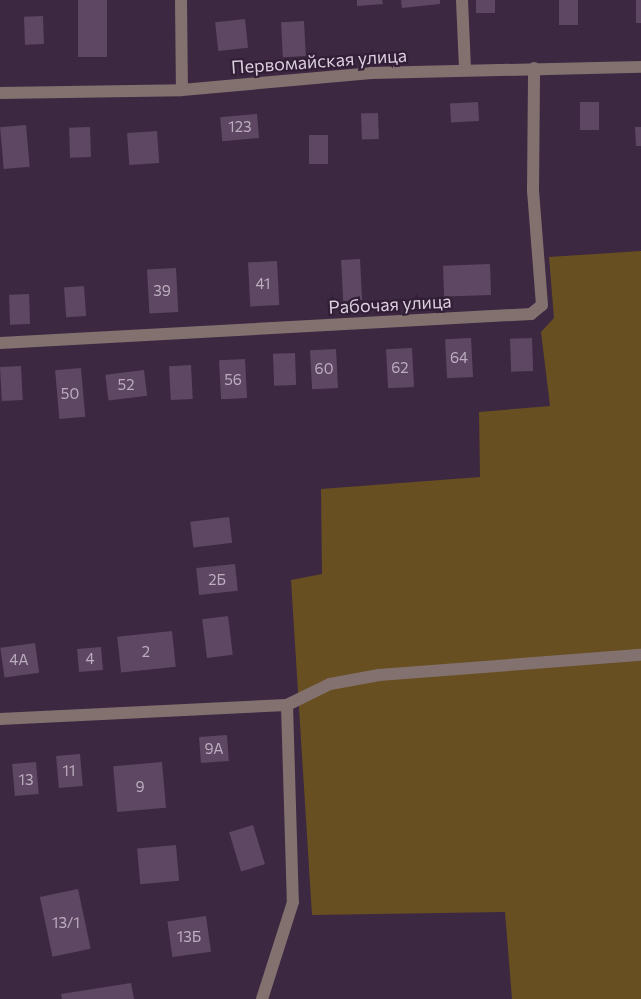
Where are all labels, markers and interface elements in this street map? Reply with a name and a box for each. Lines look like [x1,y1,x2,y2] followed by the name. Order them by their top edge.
[230,44,408,78] street label: Первомайская улица
[228,118,252,136] house number: 123
[256,275,270,293] house number: 41
[153,282,171,300] house number: 39
[328,290,452,318] street label: Рабочая улица
[450,349,468,367] house number: 64
[391,359,409,377] house number: 62
[315,360,333,378] house number: 60
[224,371,242,389] house number: 56
[118,376,134,394] house number: 52
[61,385,79,403] house number: 50
[208,571,226,589] house number: 2Б
[142,643,150,661] house number: 2
[86,650,94,668] house number: 4
[9,651,29,669] house number: 4А
[204,740,224,758] house number: 9А
[63,762,75,780] house number: 11
[19,771,33,789] house number: 13
[135,778,145,796] house number: 9
[52,914,80,932] house number: 13/1
[177,928,201,946] house number: 13Б

